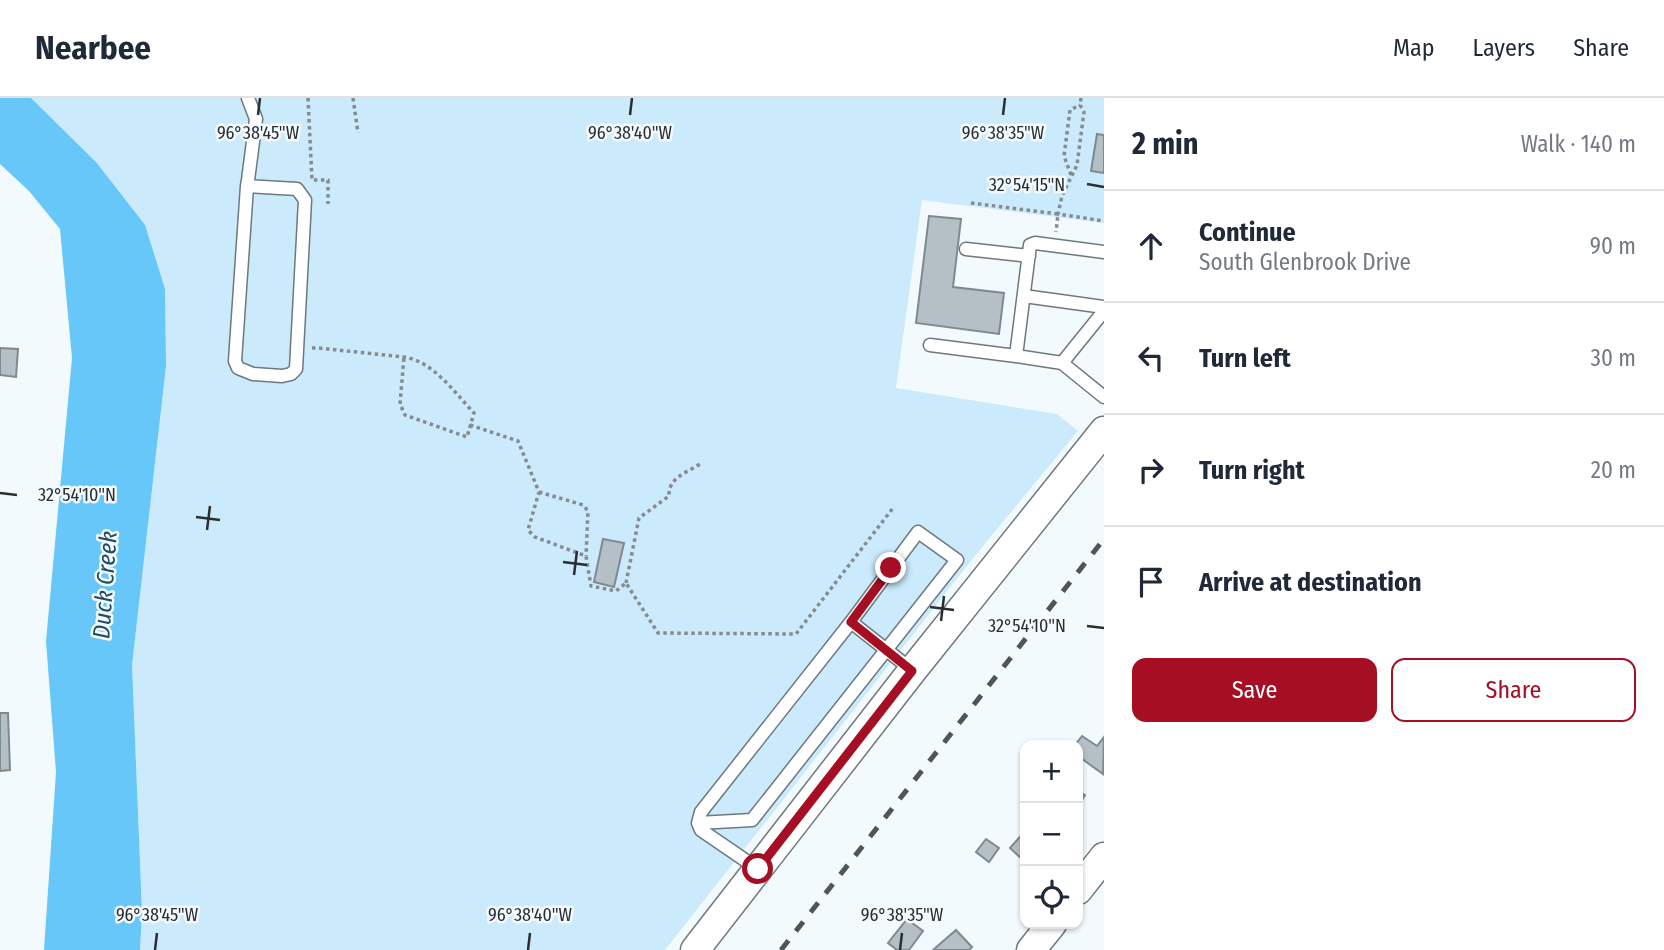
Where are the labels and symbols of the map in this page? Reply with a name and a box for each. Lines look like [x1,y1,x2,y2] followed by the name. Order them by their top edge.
[217,122,300,144] text: 96°38'45"W
[588,122,672,144] text: 96°38'40"W
[962,122,1045,144] text: 96°38'35"W
[989,174,1065,196] text: 32°54'15"N
[38,484,116,506] text: 32°54'10"N
[87,530,123,640] water label: Duck Creek
[875,552,906,583] route end
[988,615,1066,637] text: 32°54'10"N
[742,853,773,884] route start
[116,904,199,926] text: 96°38'45"W
[488,904,572,926] text: 96°38'40"W
[861,904,944,926] text: 96°38'35"W

